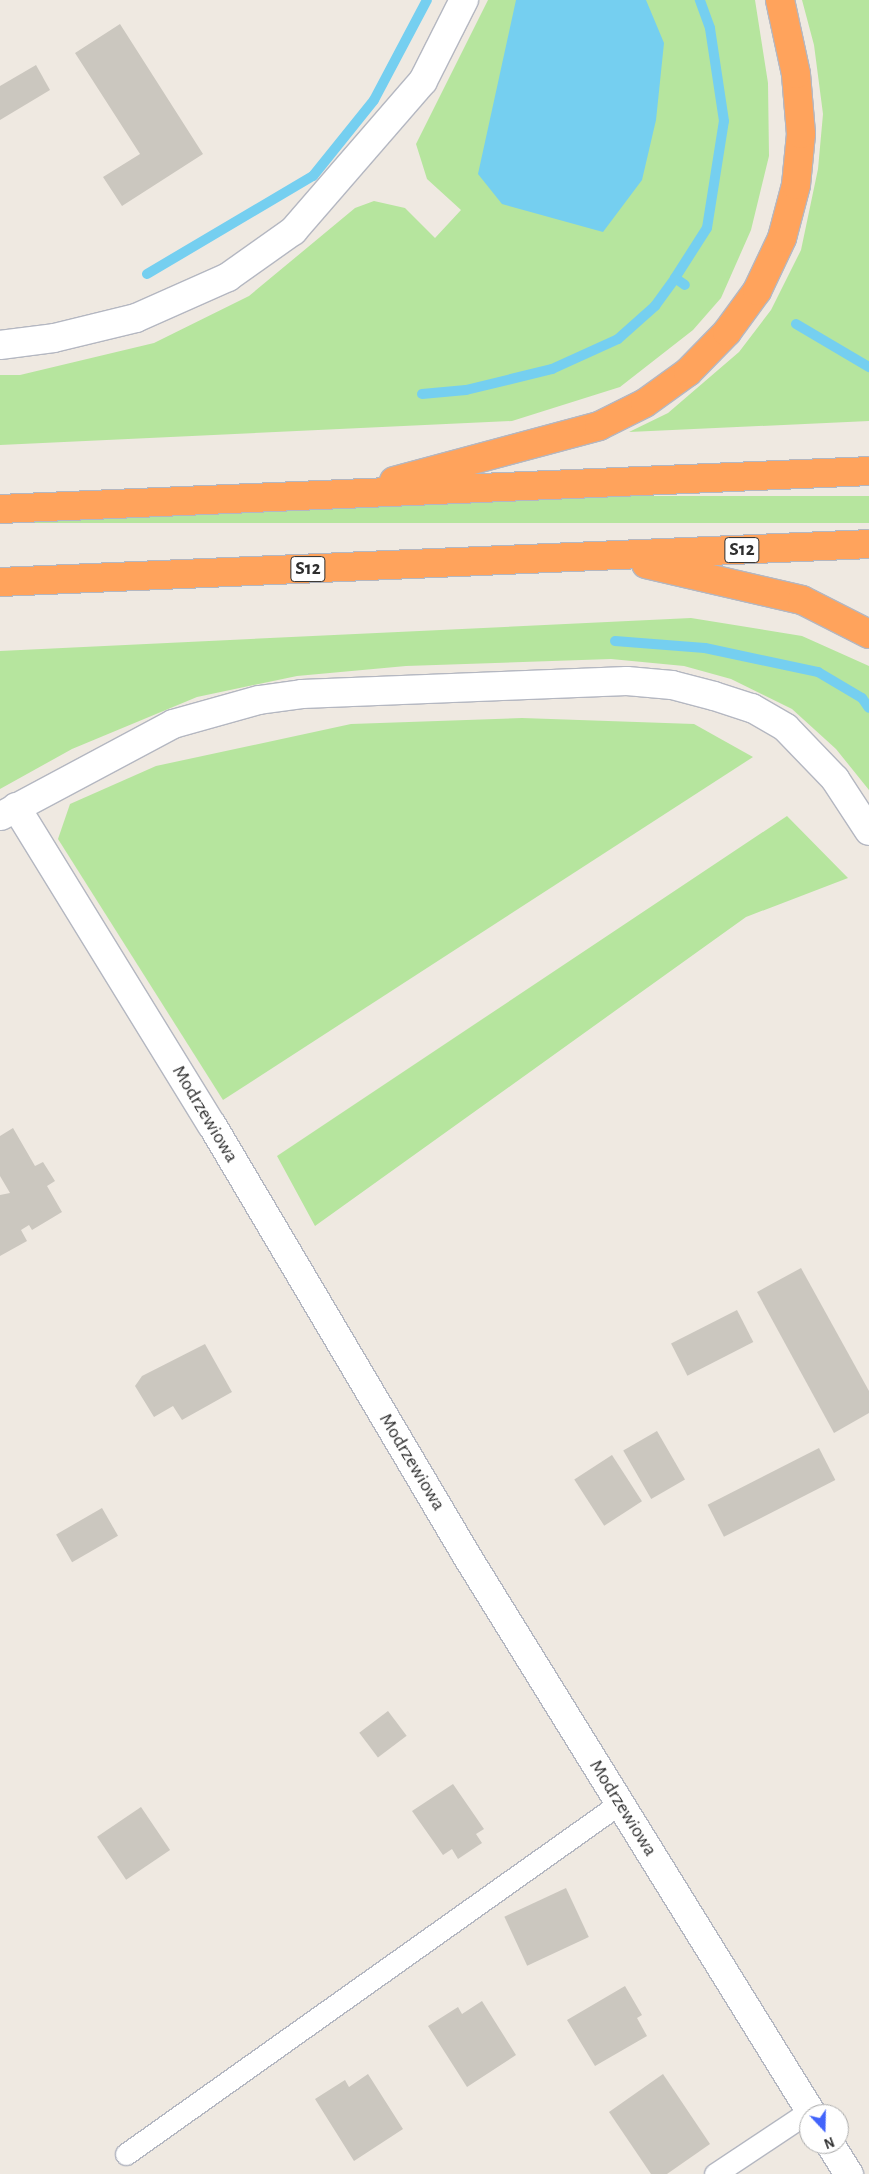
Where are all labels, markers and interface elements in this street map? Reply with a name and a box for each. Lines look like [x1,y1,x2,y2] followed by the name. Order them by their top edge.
[723,534,761,566] road number: S12
[289,552,327,586] road number: S12
[167,1061,243,1167] street label: Modrzewiowa
[374,1409,450,1515] street label: Modrzewiowa
[584,1755,662,1861] street label: Modrzewiowa
[799,2104,849,2154] north arrow
[822,2134,836,2150] text: N

